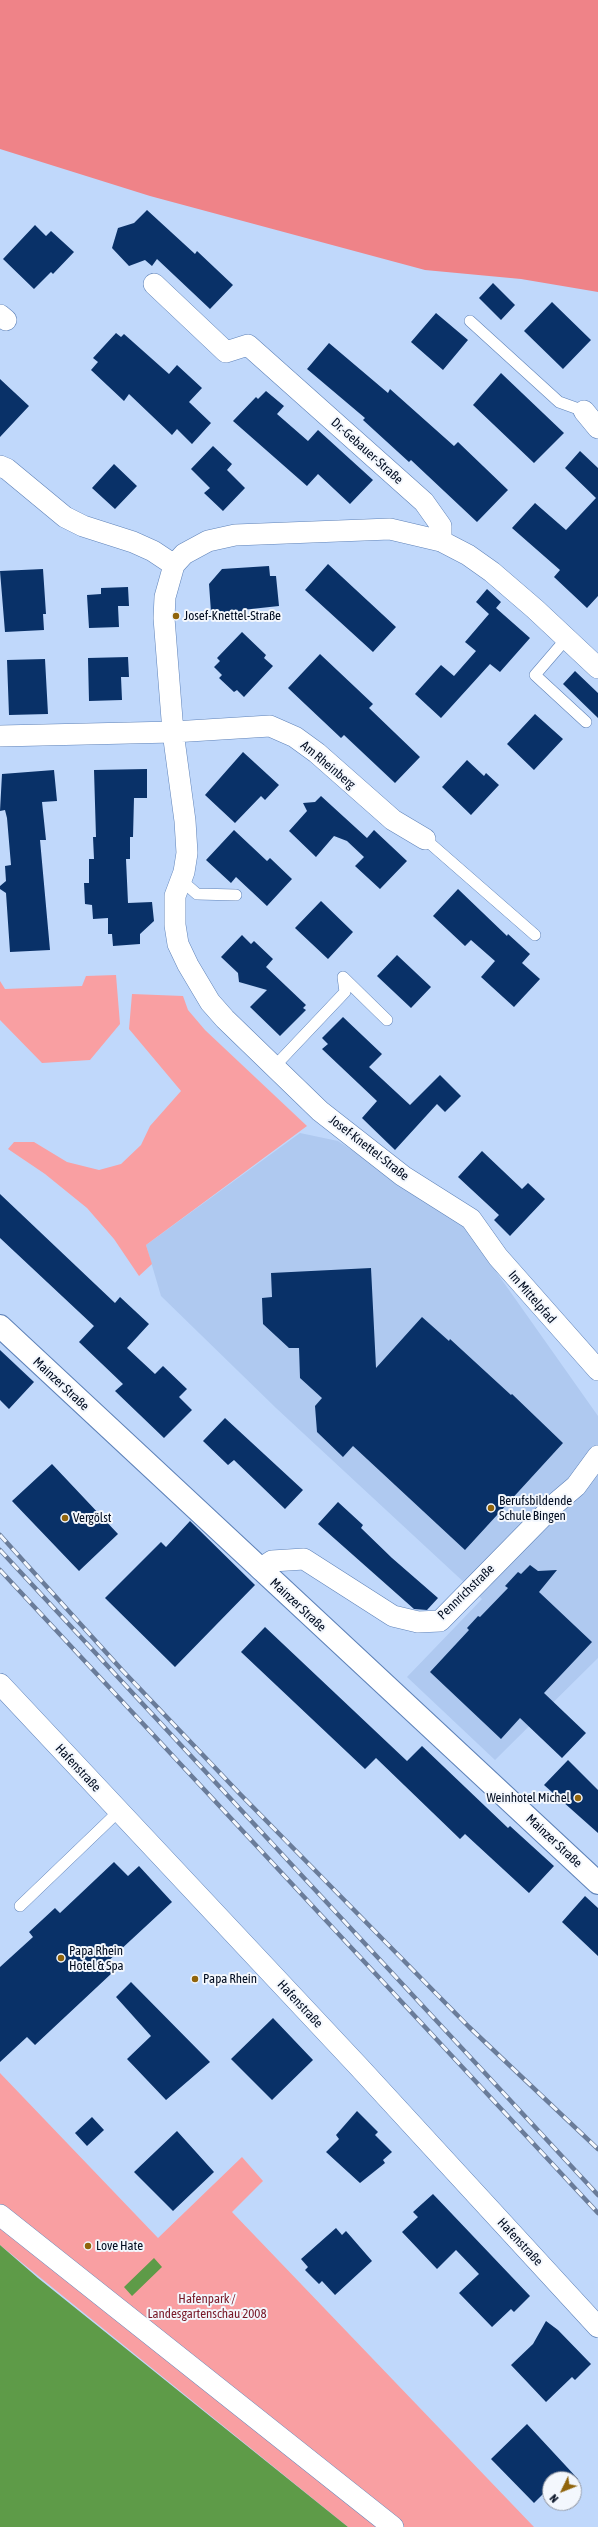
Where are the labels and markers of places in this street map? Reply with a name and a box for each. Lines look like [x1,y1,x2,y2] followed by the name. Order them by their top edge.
[184,608,281,624] place label: Josef-Knettel-Straße
[171,611,181,621] marker: Josef-Knettel-Straße
[499,1493,572,1524] place label: Berufsbildende Schule Bingen
[486,1503,496,1513] marker: Berufsbildende Schule Bingen
[73,1510,112,1526] place label: Vergölst
[60,1513,70,1523] marker: Vergölst
[486,1790,570,1806] place label: Weinhotel Michel
[573,1793,583,1803] marker: Weinhotel Michel
[69,1943,124,1974] place label: Papa Rhein Hotel & Spa
[56,1953,66,1963] marker: Papa Rhein Hotel & Spa
[203,1971,257,1987] place label: Papa Rhein
[190,1974,200,1984] marker: Papa Rhein
[96,2238,143,2254] place label: Love Hate
[83,2241,93,2251] marker: Love Hate

